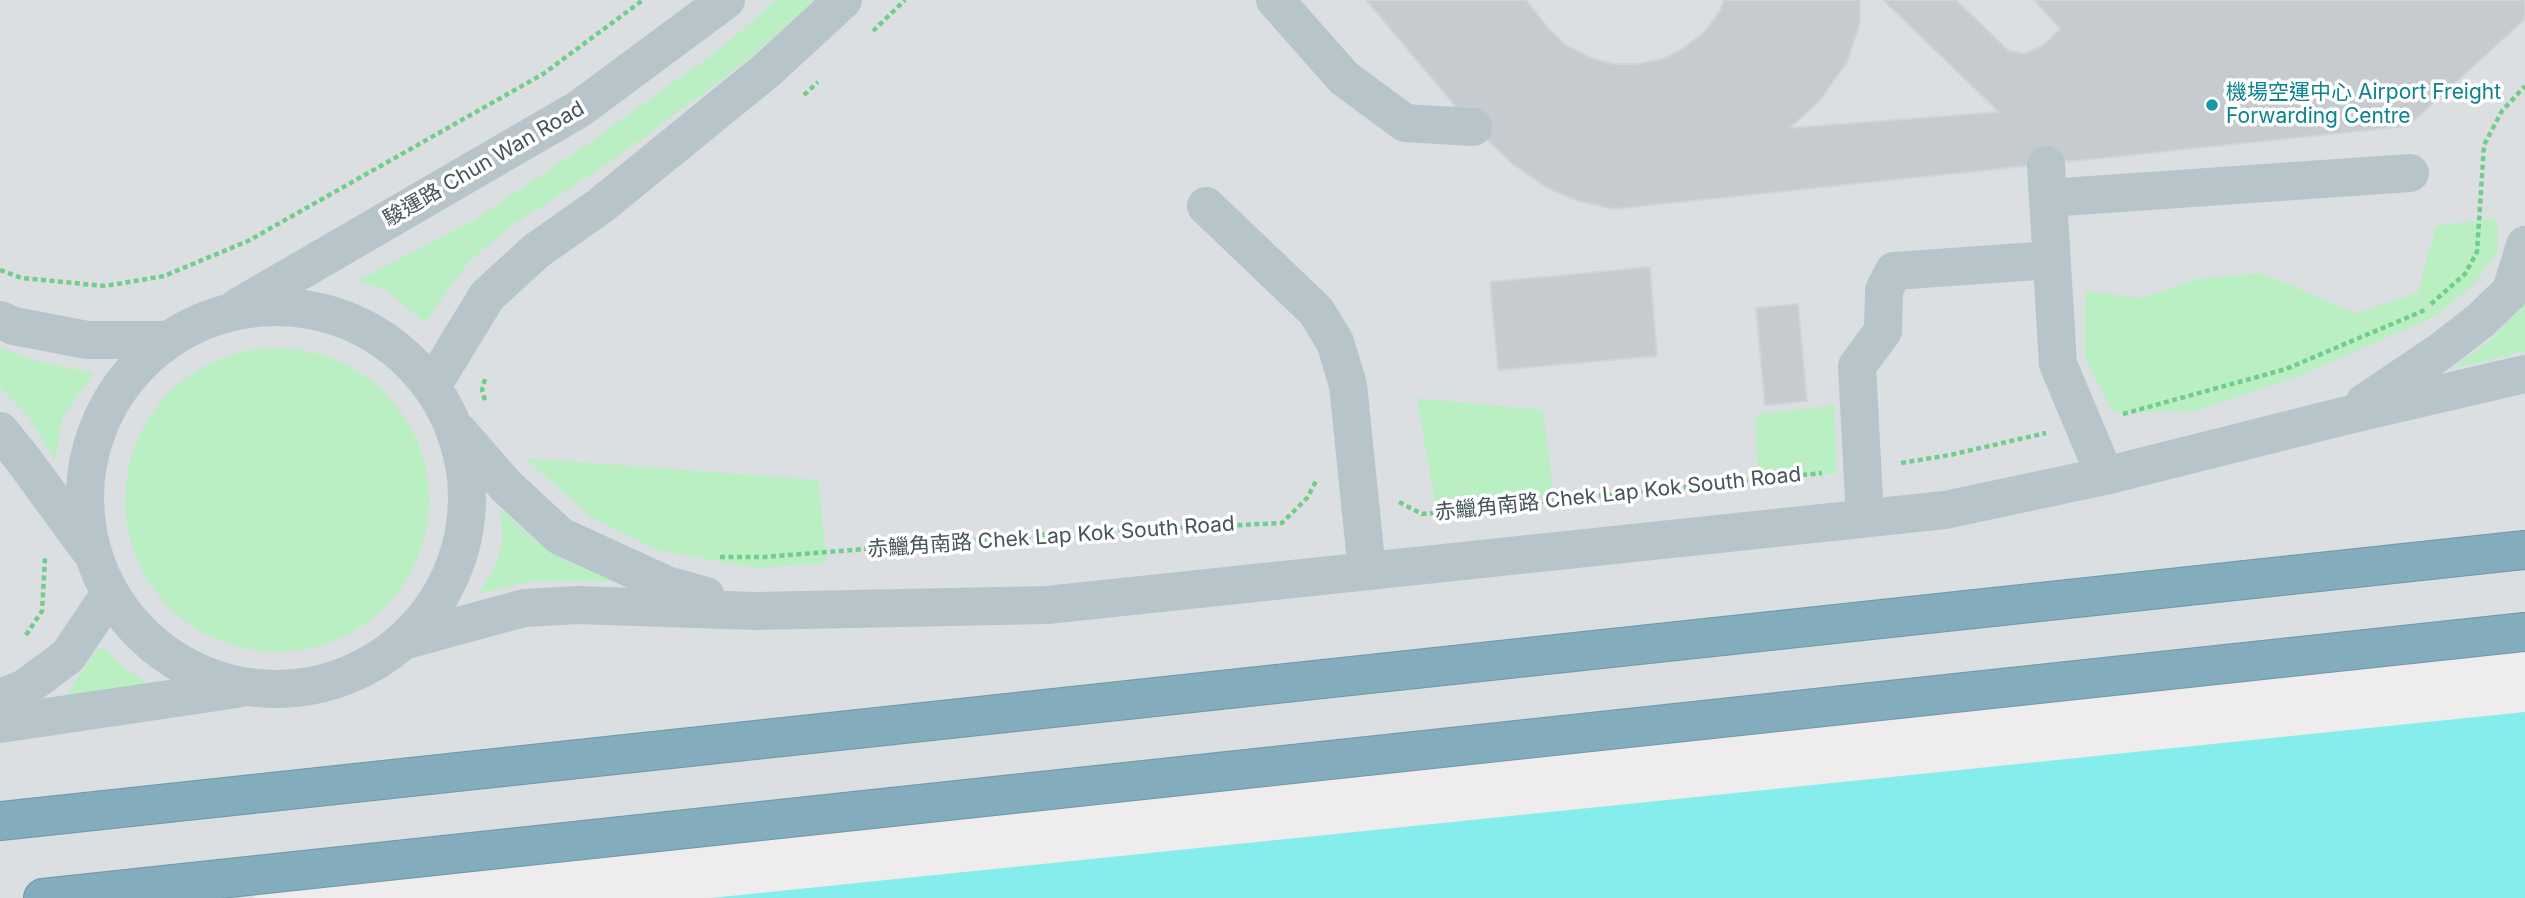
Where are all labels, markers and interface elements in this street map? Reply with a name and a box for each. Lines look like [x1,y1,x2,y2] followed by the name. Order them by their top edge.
[2226,80,2501,130] place label: 機場空運中心 Airport Freight Forwarding Centre
[379,96,589,232] street label: 駿運路 Chun Wan Road
[2204,97,2220,113] marker: 機場空運中心 Airport Freight Forwarding Centre
[1433,462,1803,526] street label: 赤鱲角南路 Chek Lap Kok South Road
[866,512,1236,562] street label: 赤鱲角南路 Chek Lap Kok South Road

